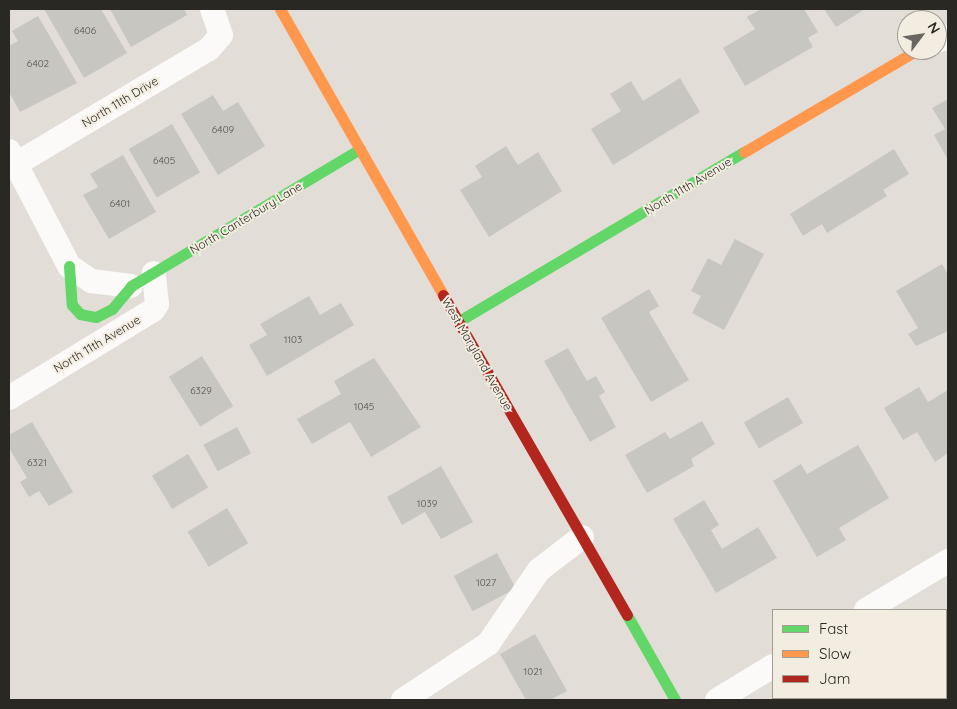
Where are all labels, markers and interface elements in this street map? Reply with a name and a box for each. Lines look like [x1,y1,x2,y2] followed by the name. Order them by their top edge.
[897,10,947,60] north arrow
[924,19,944,37] text: N
[74,25,96,37] house number: 6406
[27,58,49,70] house number: 6402
[79,74,161,130] street label: North 11th Drive
[212,124,234,136] house number: 6409
[642,154,734,218] street label: North 11th Avenue
[153,155,175,167] house number: 6405
[187,179,305,257] street label: North Canterbury Lane
[110,198,130,210] house number: 6401
[439,295,515,413] street label: West Maryland Avenue
[51,312,143,376] street label: North 11th Avenue
[284,334,302,346] house number: 1103
[190,385,212,397] house number: 6329
[354,401,374,413] house number: 1045
[27,457,47,469] house number: 6321
[417,498,437,510] house number: 1039
[476,577,496,589] house number: 1027
[772,609,947,699] legend
[819,619,848,638] text: Fast
[819,644,851,663] text: Slow
[524,666,542,678] house number: 1021
[819,669,850,688] text: Jam

